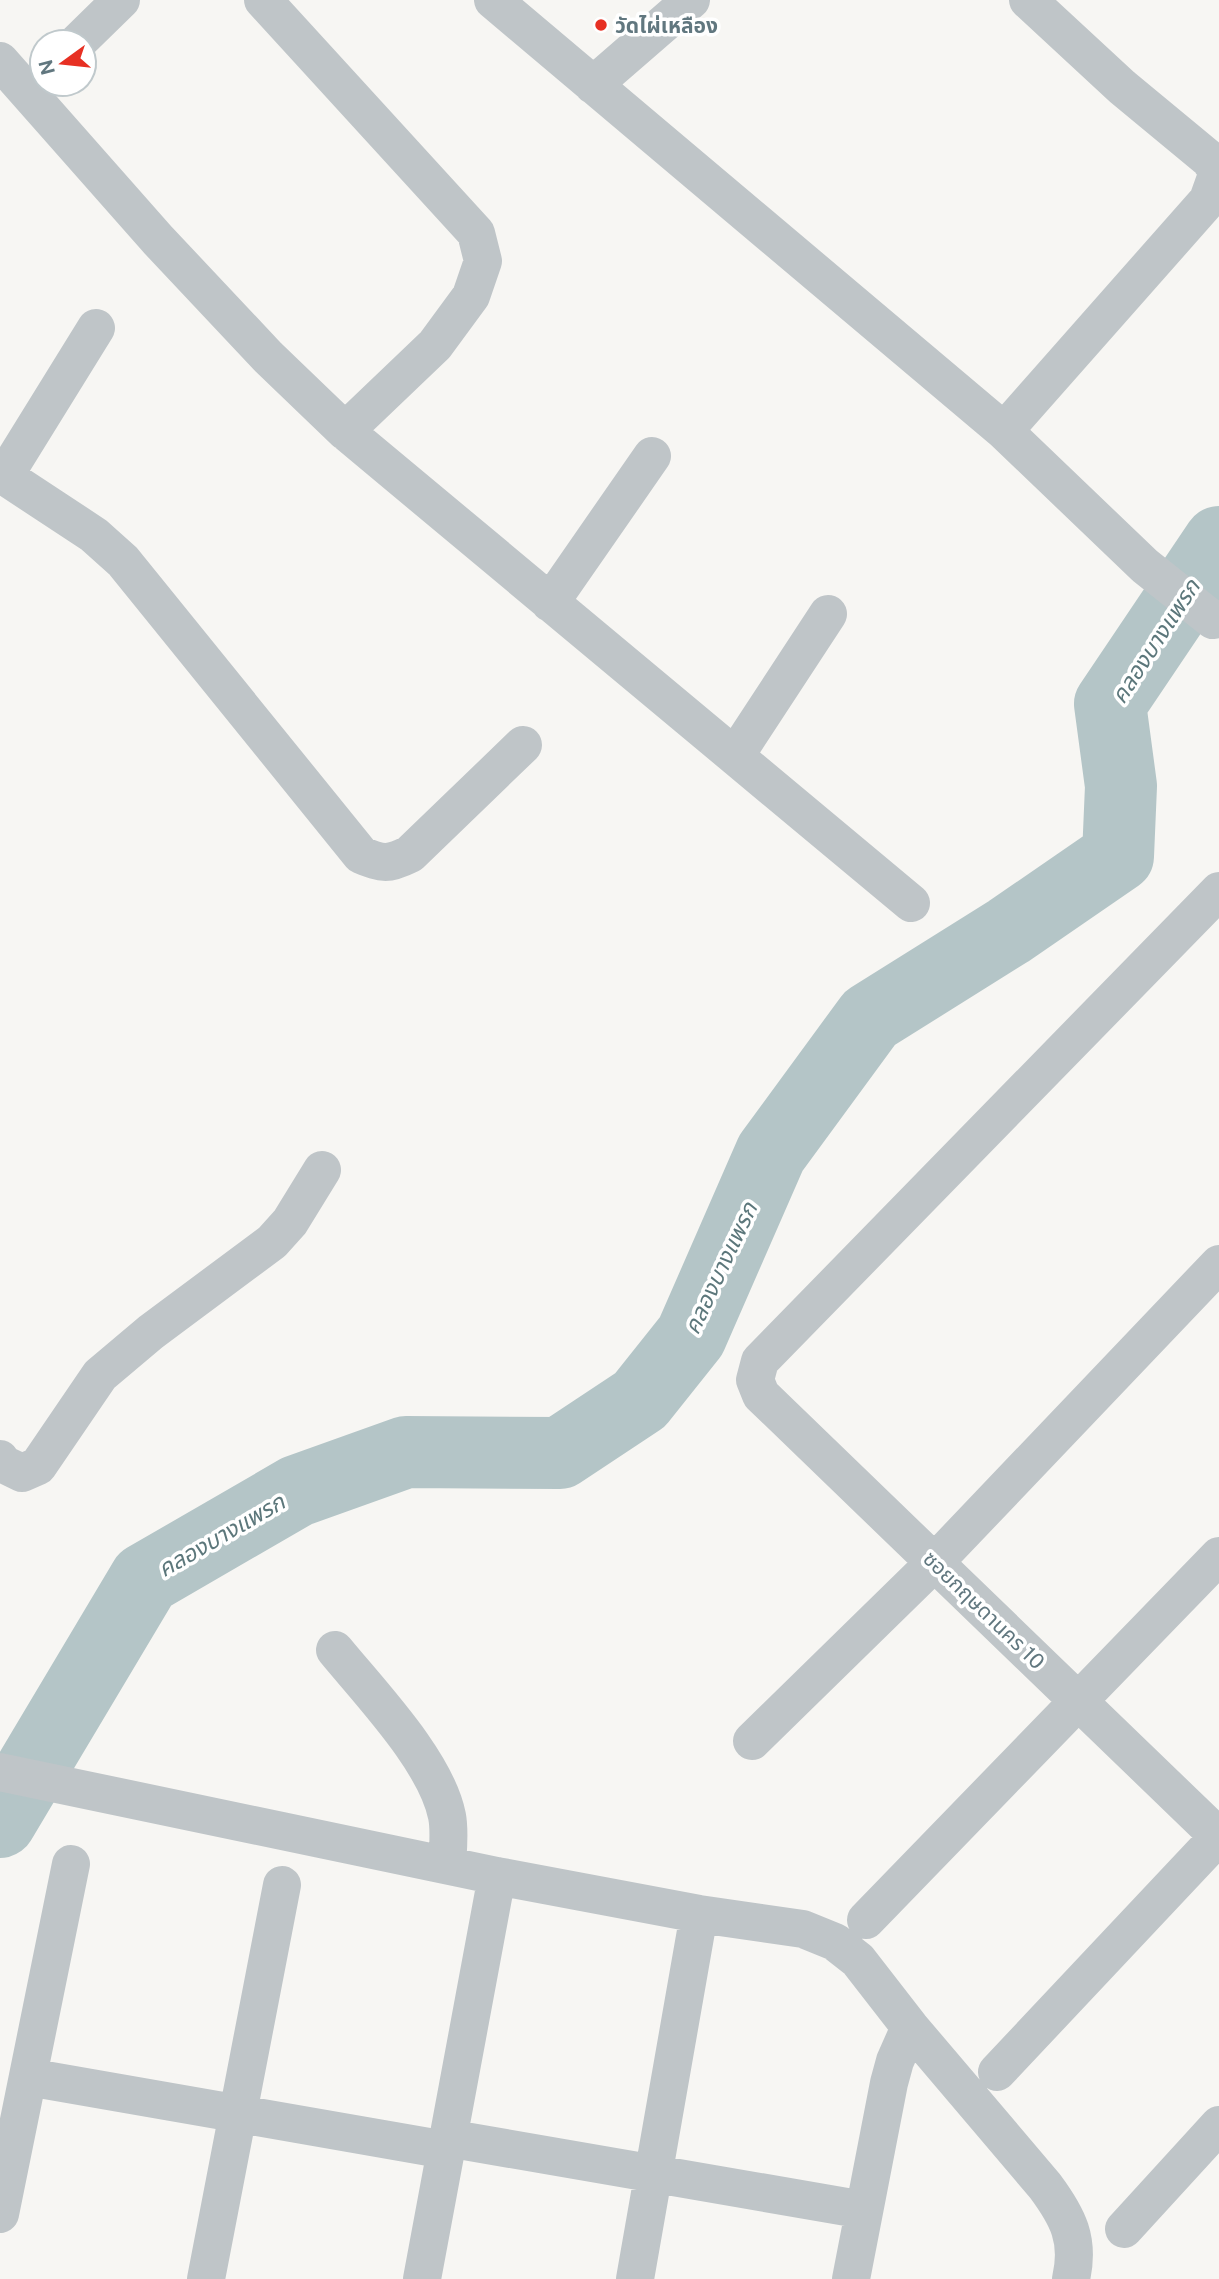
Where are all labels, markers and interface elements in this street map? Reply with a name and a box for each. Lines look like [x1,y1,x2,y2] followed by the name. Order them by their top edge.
[615,13,718,38] place label: วัดไผ่เหลือง
[593,17,609,33] marker: วัดไผ่เหลือง
[28,28,98,98] north arrow
[34,57,59,77] text: N
[1105,573,1206,708] water label: คลองบางแพรก
[678,1197,763,1338] water label: คลองบางแพรก
[153,1487,290,1582] water label: คลองบางแพรก
[918,1546,1050,1674] street label: ซอยกฤษดานคร 10

